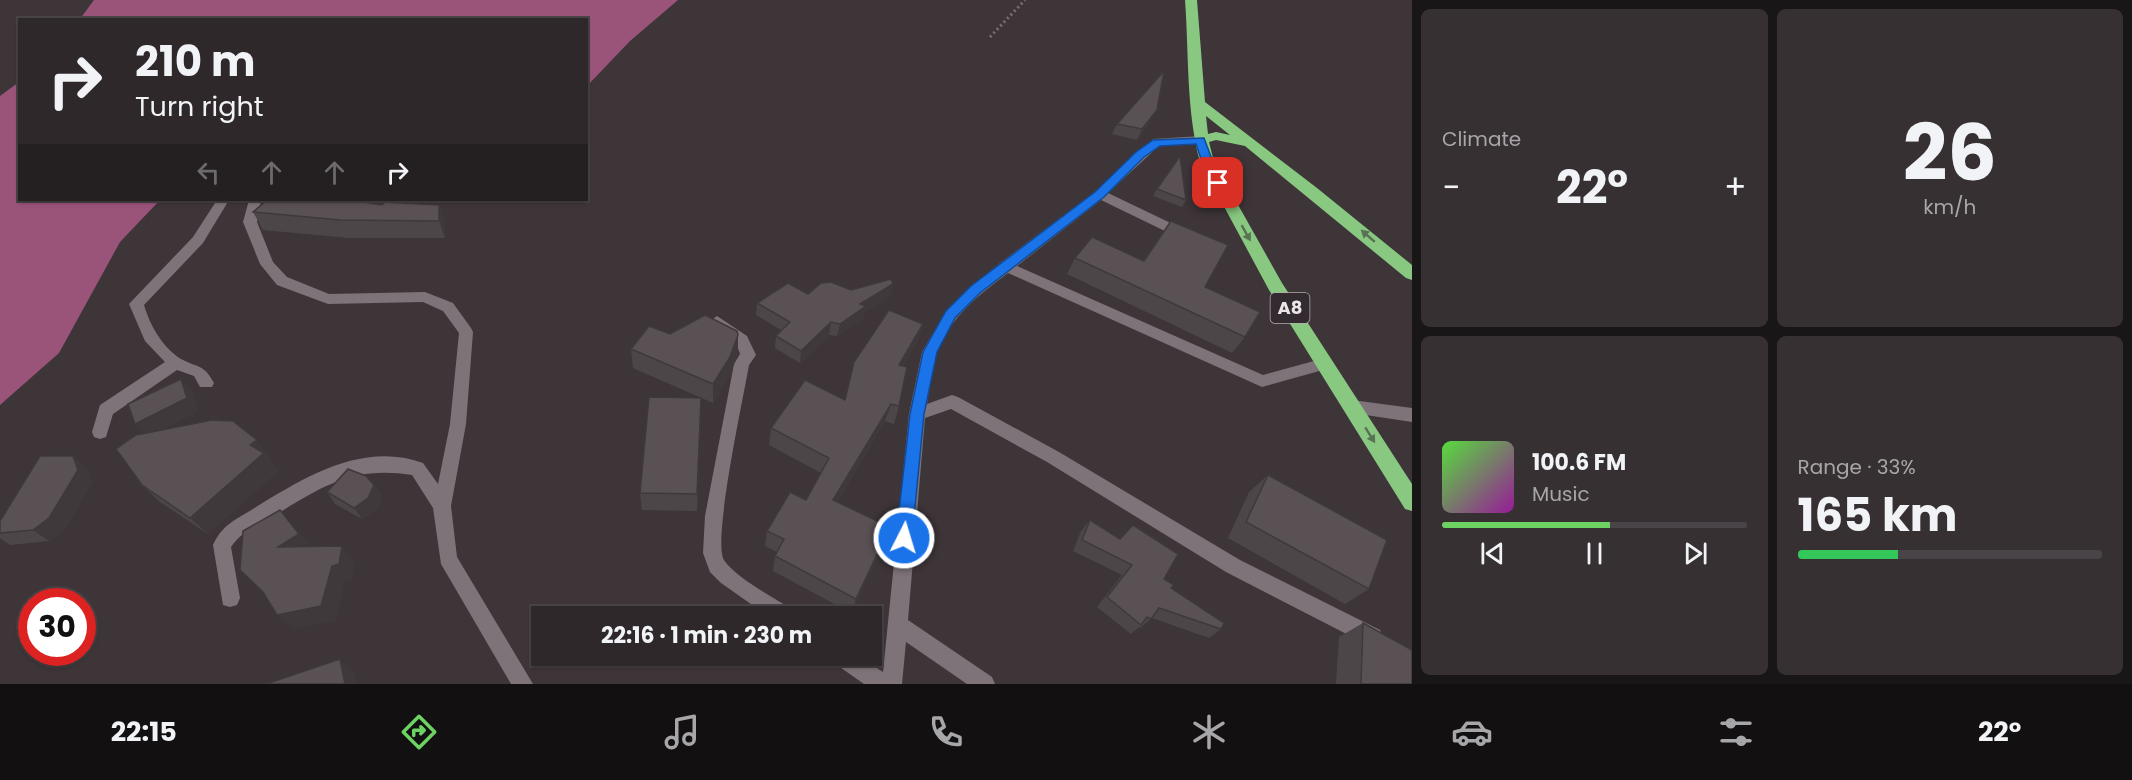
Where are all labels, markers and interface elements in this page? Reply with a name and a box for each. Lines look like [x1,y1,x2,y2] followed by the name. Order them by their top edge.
[135,32,256,91] text: 210 m
[36,42,114,120] icon: right
[135,88,264,125] text: Turn right
[1903,98,1997,207] text: 26
[1442,125,1521,153] text: Climate
[192,156,225,189] icon: left
[255,156,288,189] icon: ahead
[318,156,351,189] icon: ahead
[381,156,414,189] icon: right
[1556,156,1628,219] text: 22°
[1192,157,1243,208] pin
[1442,164,1460,211] text: −
[1724,164,1747,211] text: +
[1201,166,1234,199] icon: arrive
[1923,193,1976,221] text: km/h
[1241,225,1251,242] one-way arrow
[1360,229,1375,243] one-way arrow
[1270,293,1310,323] road number: A8
[1364,427,1375,443] one-way arrow
[1532,447,1626,478] text: 100.6 FM
[1798,453,1916,481] text: Range · 33%
[1532,480,1590,508] text: Music
[1798,484,1957,547] text: 165 km
[872,506,936,570] position arrow
[1476,537,1509,570] icon: previous
[1578,537,1611,570] icon: pause
[1679,537,1712,570] icon: next
[18,588,96,666] speed limit sign: 30
[601,620,812,651] text: 22:16 · 1 min · 230 m
[398,711,440,753] icon: directions
[661,711,703,753] icon: music
[925,711,967,753] icon: phone
[1188,711,1230,753] icon: climate
[1451,711,1493,753] icon: car
[1715,711,1757,753] icon: filters
[111,713,177,750] text: 22:15
[1978,713,2021,750] text: 22°

